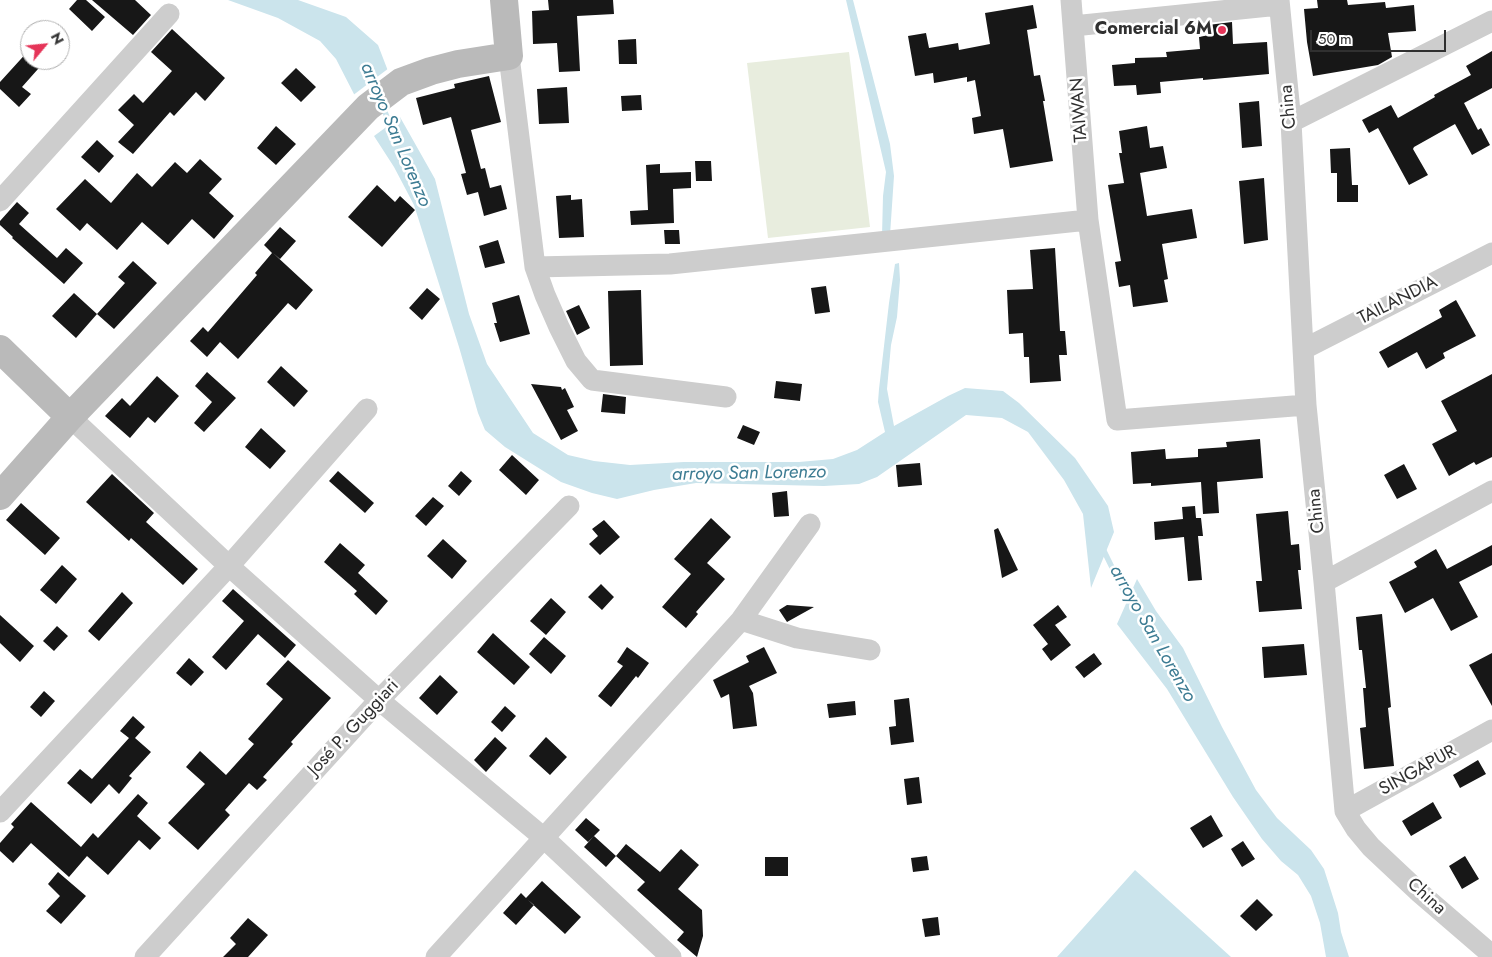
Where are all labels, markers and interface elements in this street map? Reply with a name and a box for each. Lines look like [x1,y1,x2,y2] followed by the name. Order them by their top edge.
[1095,19,1212,41] place label: Comercial 6M
[20,20,70,70] north arrow
[1312,20,1448,52] scale bar
[1216,24,1228,36] marker: Comercial 6M
[1318,28,1352,50] text: 50 m
[46,29,69,48] text: N
[354,60,436,210] water label: arroyo San Lorenzo
[1067,77,1093,143] street label: TAIWAN
[1276,84,1302,130] street label: China
[1355,272,1441,330] street label: TAILANDIA
[672,461,826,487] water label: arroyo San Lorenzo
[1304,488,1330,534] street label: China
[1104,562,1200,706] water label: arroyo San Lorenzo
[304,675,404,781] street label: José P. Guggiari
[1376,741,1460,801] street label: SINGAPUR
[1402,874,1450,920] street label: China

